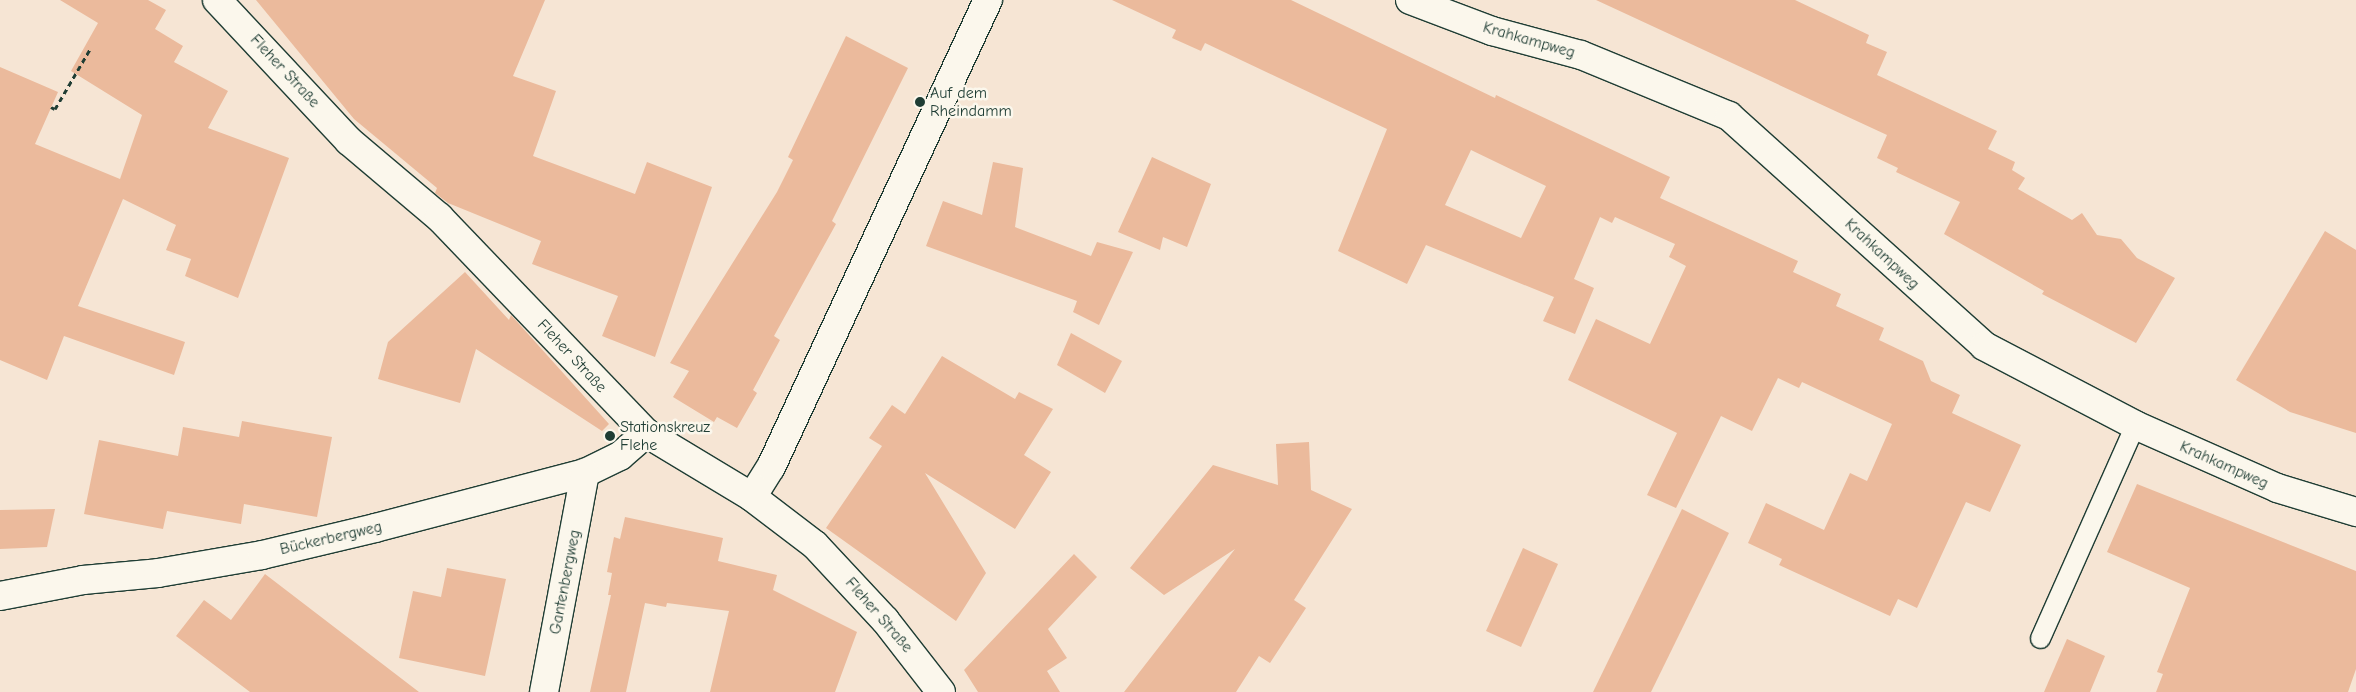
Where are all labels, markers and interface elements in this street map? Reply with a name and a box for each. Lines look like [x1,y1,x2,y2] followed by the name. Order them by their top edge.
[1481,18,1577,62] street label: Krahkampweg
[246,30,324,112] street label: Fleher Straße
[930,83,1012,121] place label: Auf dem Rheindamm
[914,96,926,108] marker: Auf dem Rheindamm
[1841,215,1923,293] street label: Krahkampweg
[533,315,611,397] street label: Fleher Straße
[620,417,710,455] place label: Stationskreuz Flehe
[604,430,616,442] marker: Stationskreuz Flehe
[2177,437,2271,493] street label: Krahkampweg
[278,517,384,559] street label: Bückerbergweg
[545,528,585,636] street label: Gantenbergweg
[841,574,917,656] street label: Fleher Straße

